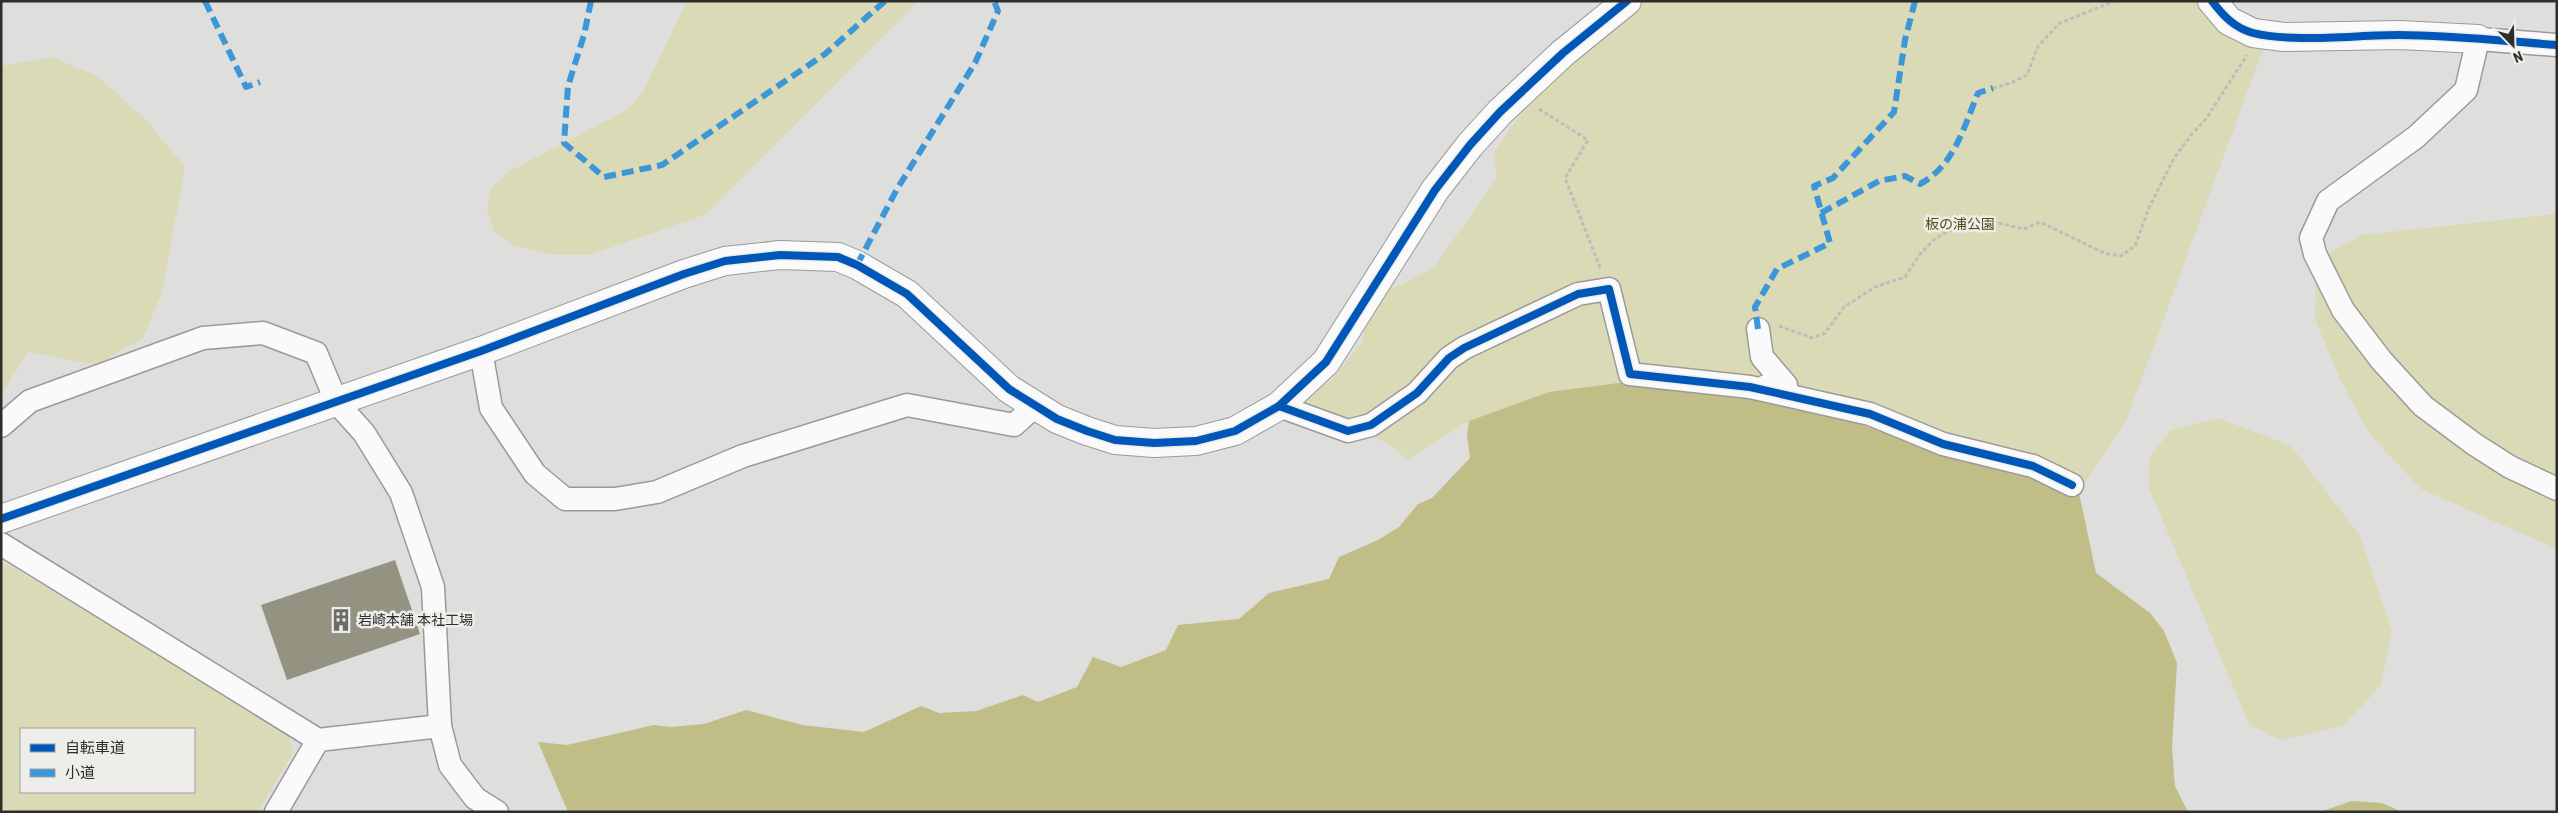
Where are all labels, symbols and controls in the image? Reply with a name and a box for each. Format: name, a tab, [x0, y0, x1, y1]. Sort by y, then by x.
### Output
north arrow	[2488, 20, 2538, 70]
text: N	[2511, 48, 2525, 66]
park label: 板の浦公園	[1925, 216, 1995, 232]
building icon: 岩崎本舗 本社工場	[328, 607, 354, 633]
place label: 岩崎本舗 本社工場	[358, 612, 473, 628]
legend	[20, 728, 195, 793]
text: 自転車道	[65, 739, 125, 757]
text: 小道	[65, 764, 95, 782]

